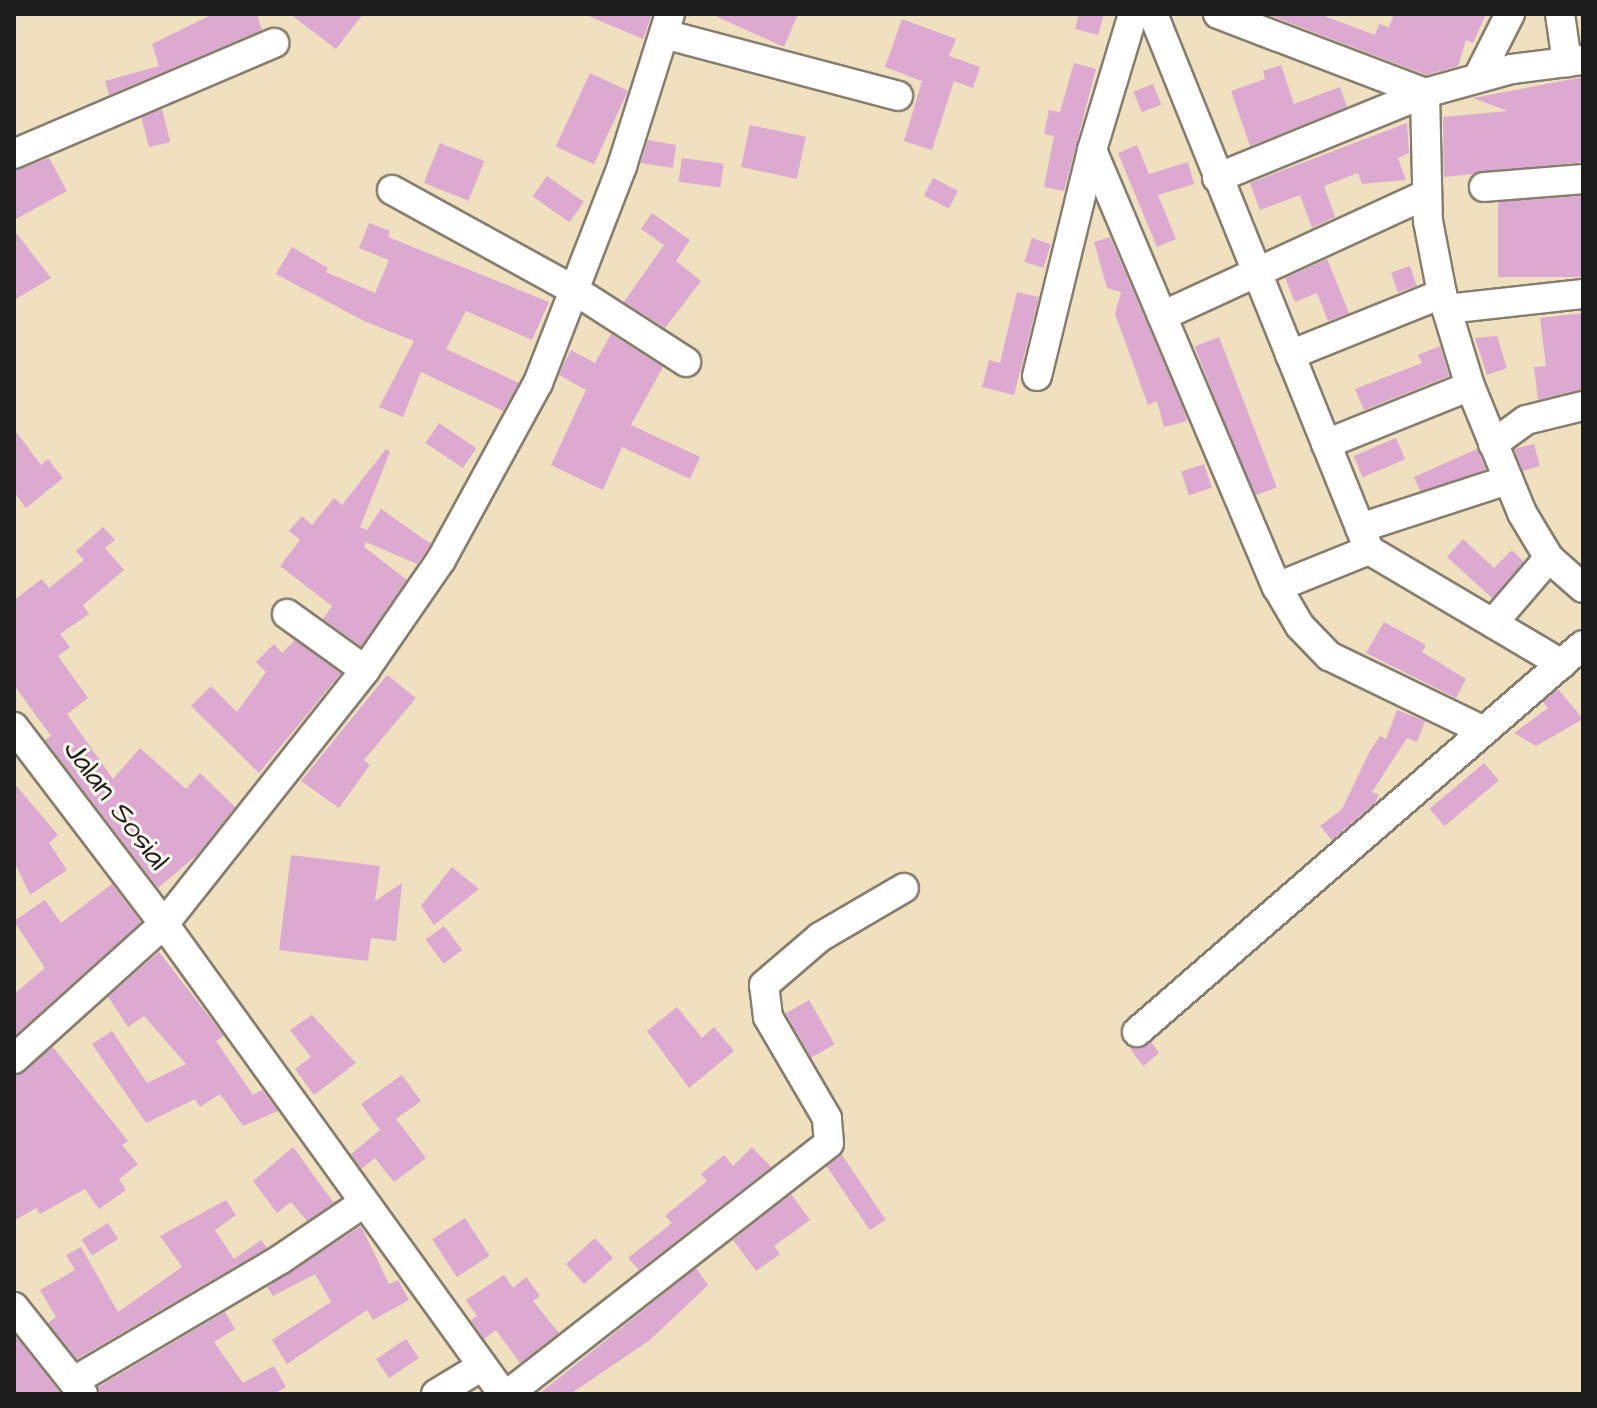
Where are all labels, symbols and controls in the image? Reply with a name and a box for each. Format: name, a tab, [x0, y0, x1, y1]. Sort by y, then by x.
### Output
street label: Jalan Sosial	[55, 733, 177, 877]

